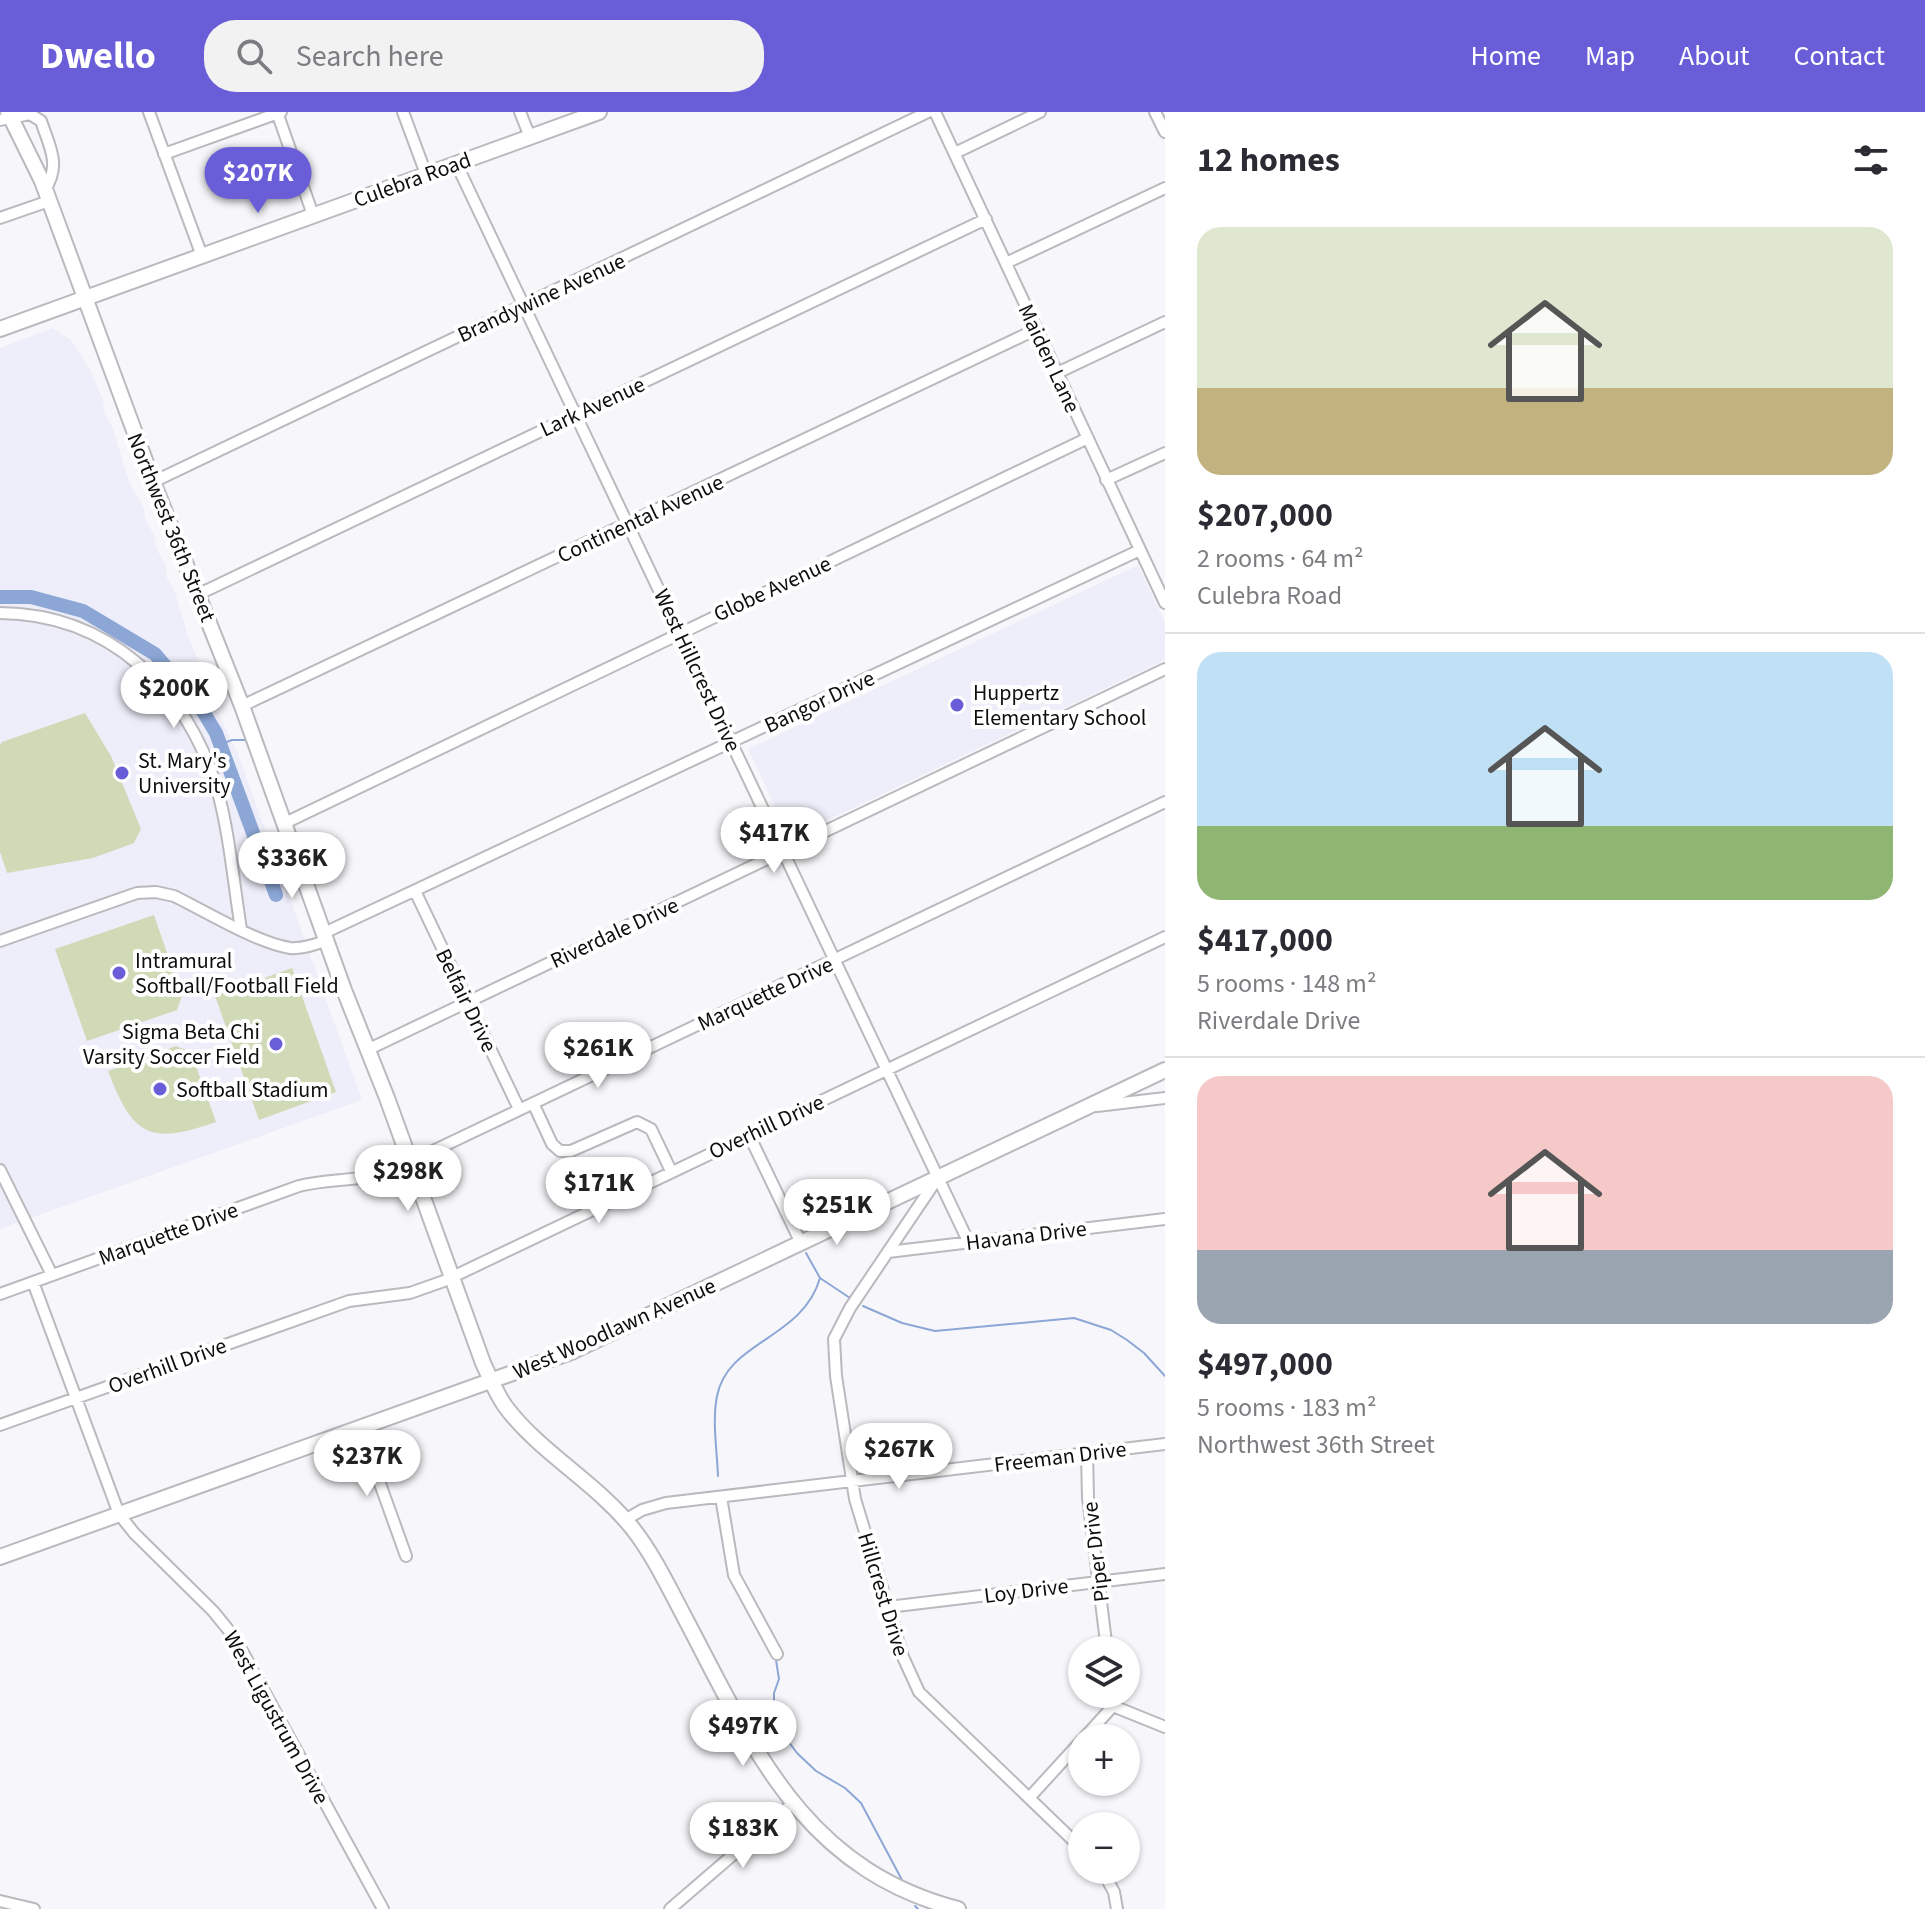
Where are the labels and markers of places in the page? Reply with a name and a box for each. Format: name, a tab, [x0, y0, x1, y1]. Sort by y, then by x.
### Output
pin: $207K	[202, 147, 314, 215]
pin: $200K	[118, 662, 230, 730]
place label: Huppertz Elementary School	[973, 677, 1146, 734]
marker: Huppertz Elementary School	[948, 696, 966, 714]
place label: St. Mary's University	[138, 745, 231, 802]
marker: St. Mary's University	[113, 764, 131, 782]
pin: $417K	[718, 807, 830, 875]
pin: $336K	[236, 832, 348, 900]
place label: Intramural Softball/Football Field	[135, 945, 339, 1002]
marker: Intramural Softball/Football Field	[110, 964, 128, 982]
place label: Sigma Beta Chi Varsity Soccer Field	[83, 1016, 260, 1073]
pin: $261K	[542, 1022, 654, 1090]
marker: Sigma Beta Chi Varsity Soccer Field	[267, 1035, 285, 1053]
place label: Softball Stadium	[176, 1074, 328, 1106]
marker: Softball Stadium	[151, 1080, 169, 1098]
pin: $298K	[352, 1145, 464, 1213]
pin: $171K	[543, 1157, 655, 1225]
pin: $251K	[781, 1179, 893, 1247]
pin: $267K	[843, 1423, 955, 1491]
pin: $237K	[311, 1430, 423, 1498]
pin: $497K	[687, 1700, 799, 1768]
pin: $183K	[687, 1802, 799, 1870]

